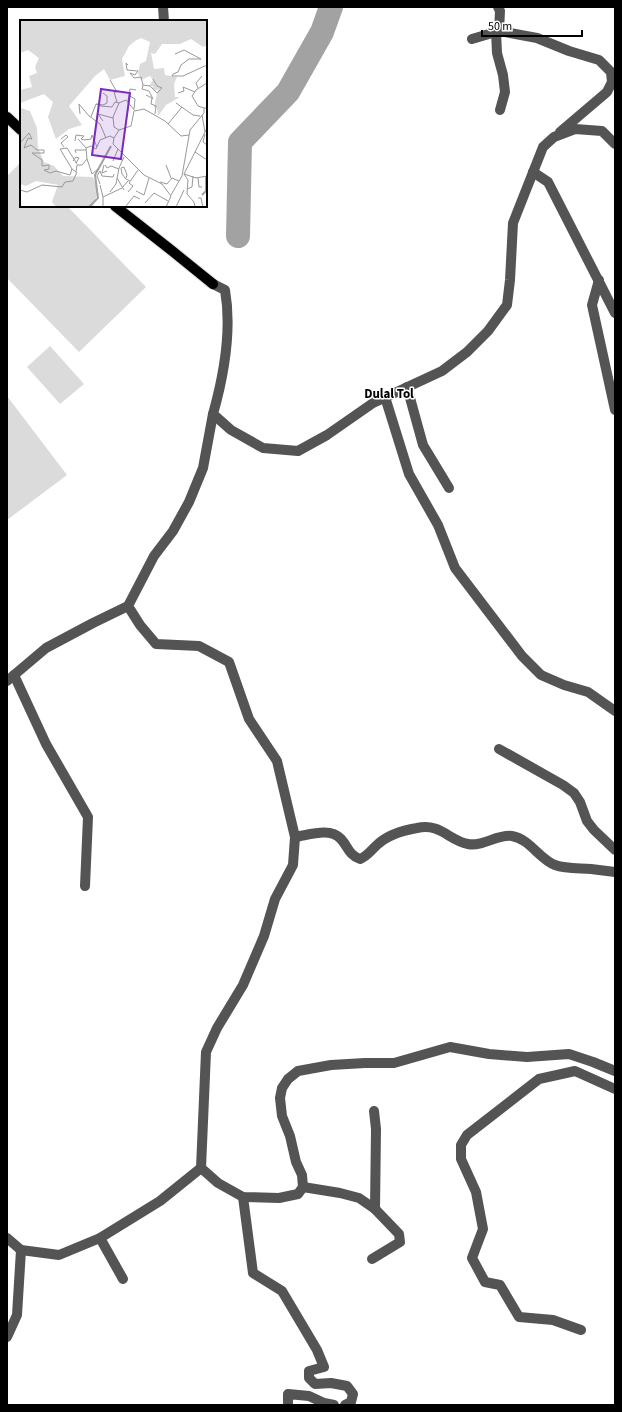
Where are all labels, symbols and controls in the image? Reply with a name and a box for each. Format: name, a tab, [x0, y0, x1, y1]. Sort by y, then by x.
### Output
scale bar	[482, 12, 582, 38]
text: 50 m	[488, 18, 512, 35]
inset map	[20, 20, 207, 207]
district label: Dulal Tol	[364, 385, 414, 403]

